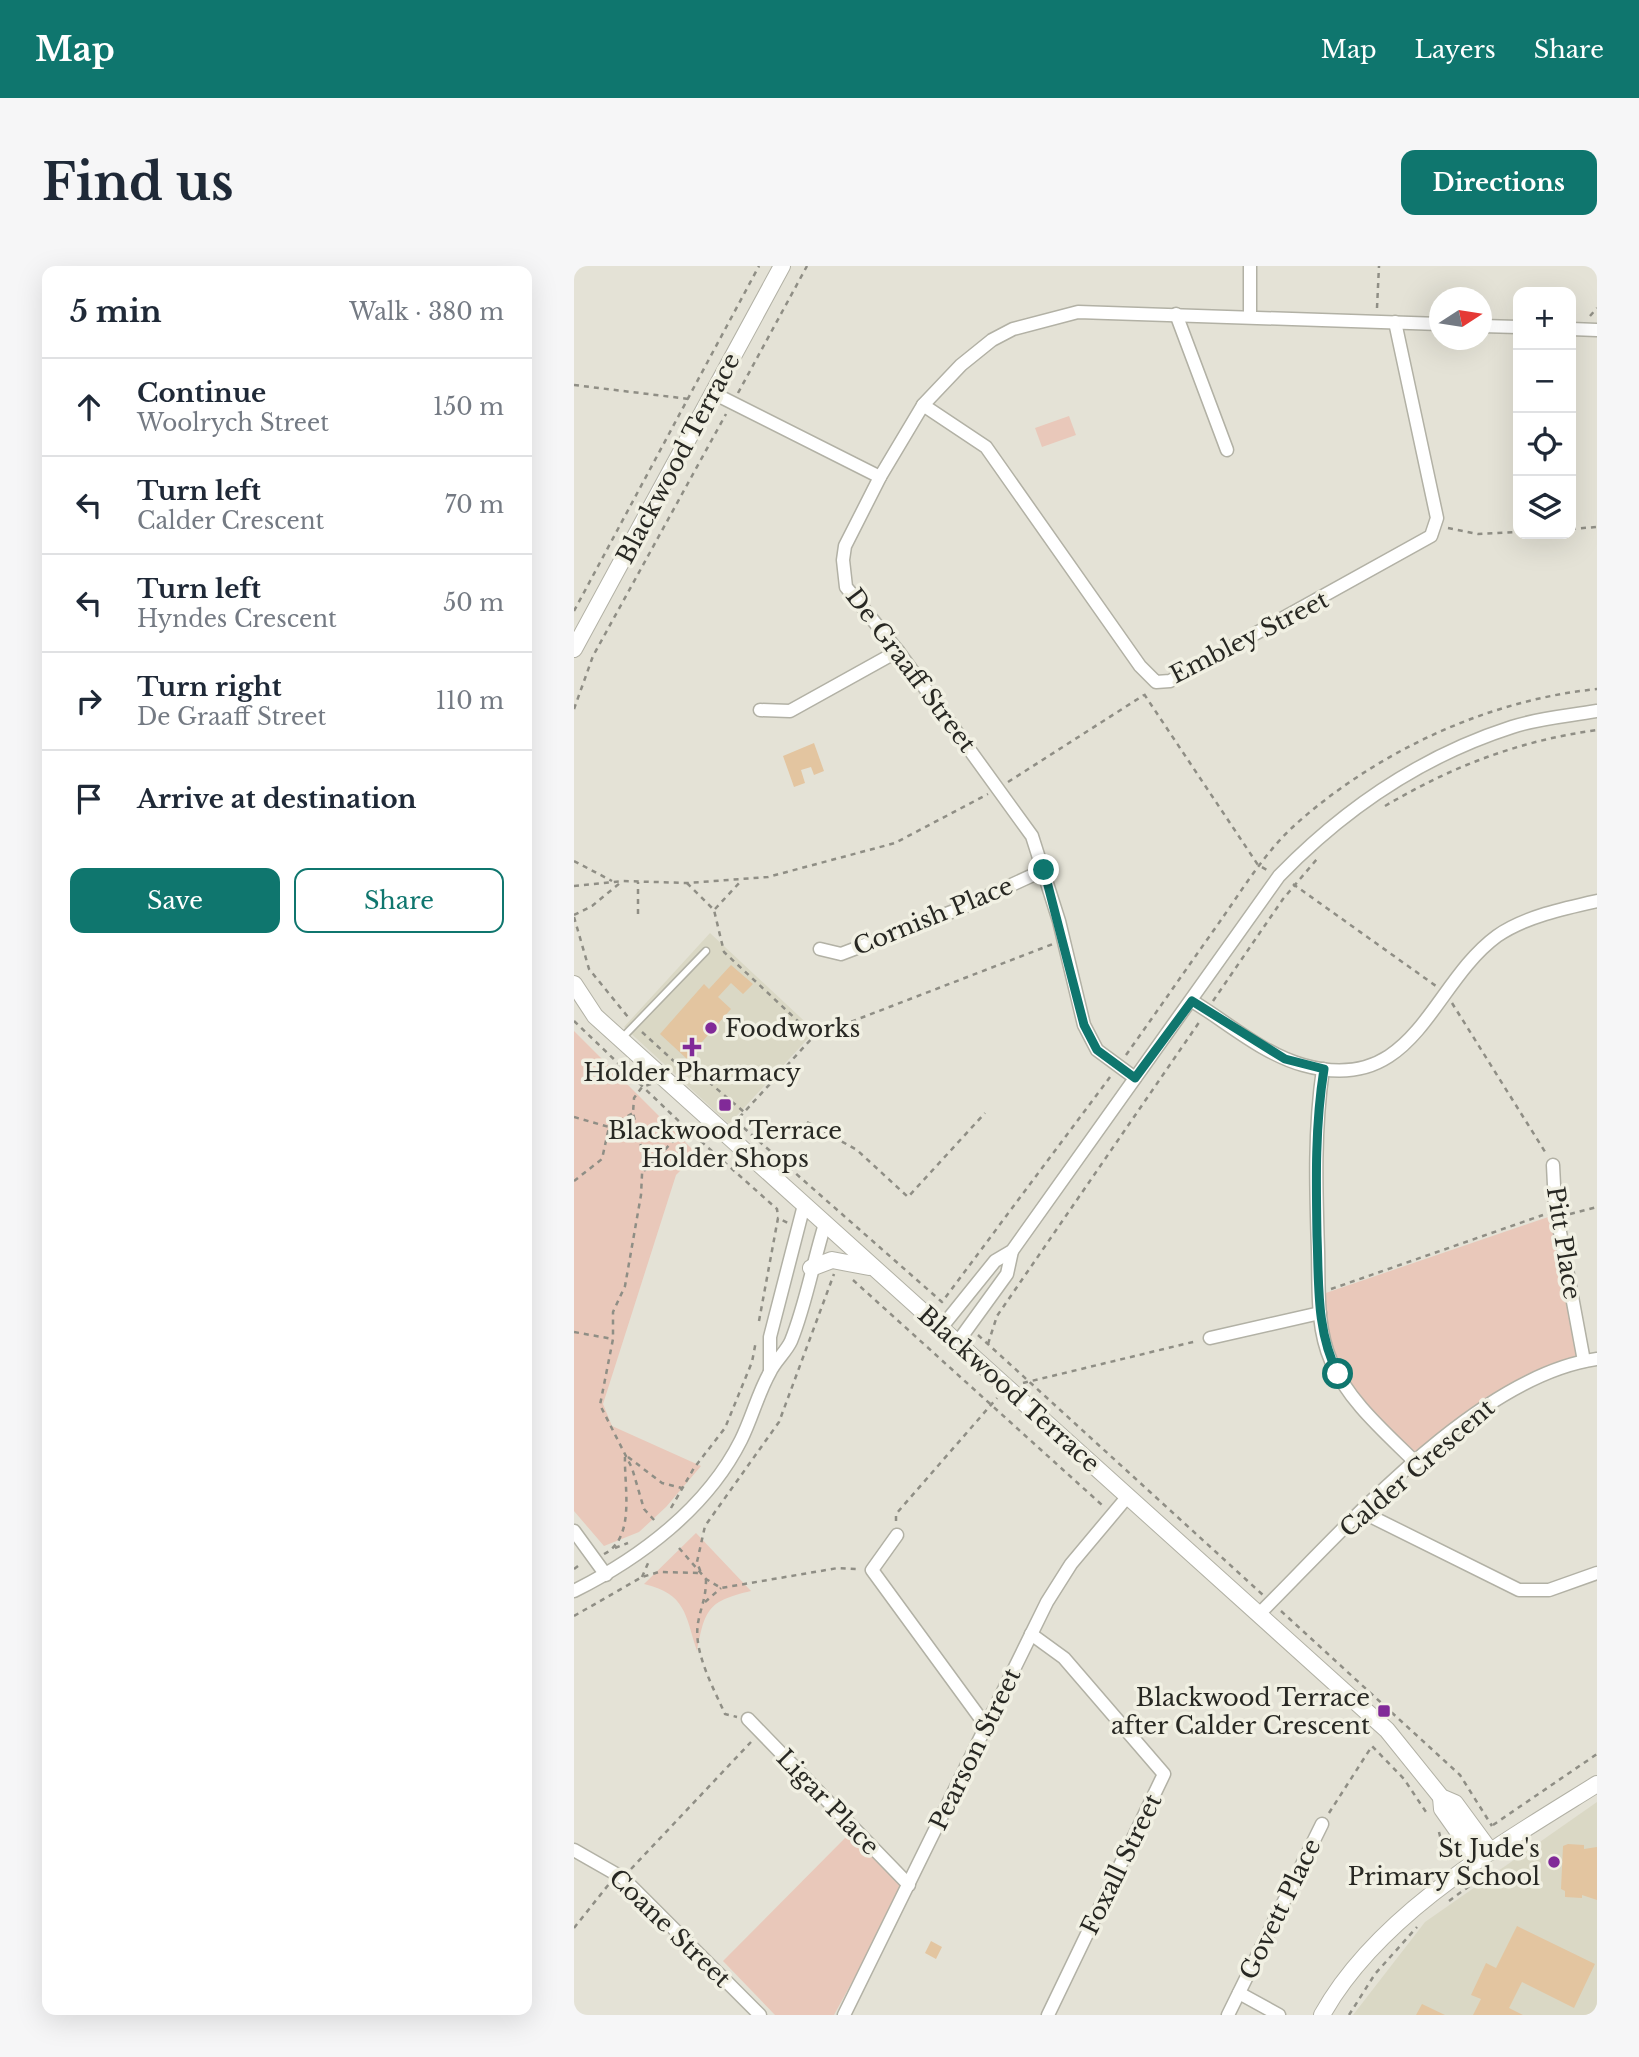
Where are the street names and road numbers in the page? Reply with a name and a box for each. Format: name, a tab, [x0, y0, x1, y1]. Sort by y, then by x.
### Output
street label: Blackwood Terrace	[610, 348, 746, 568]
street label: De Graaff Street	[840, 582, 982, 758]
street label: Embley Street	[1165, 585, 1333, 689]
street label: Cornish Place	[849, 871, 1017, 961]
street label: Pitt Place	[1541, 1184, 1587, 1302]
street label: Blackwood Terrace	[912, 1300, 1106, 1478]
street label: Calder Crescent	[1334, 1393, 1500, 1543]
street label: Pearson Street	[923, 1663, 1027, 1835]
street label: Ligar Place	[771, 1743, 885, 1861]
street label: Foxall Street	[1074, 1789, 1168, 1939]
street label: Govett Place	[1233, 1834, 1327, 1984]
street label: Coane Street	[603, 1863, 737, 1993]

